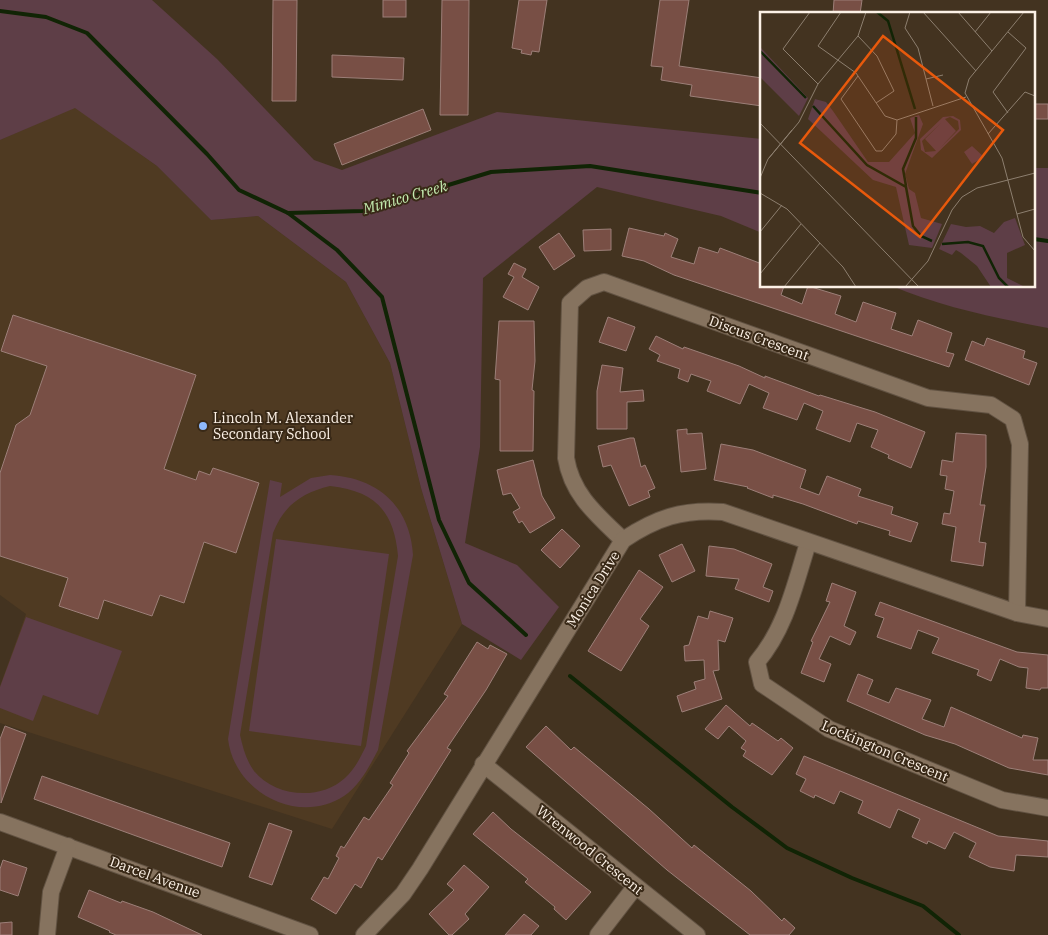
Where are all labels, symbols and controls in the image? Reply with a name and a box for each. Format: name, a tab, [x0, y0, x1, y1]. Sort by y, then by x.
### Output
inset map	[760, 12, 1036, 288]
water label: Mimico Creek	[360, 176, 449, 218]
street label: Discus Crescent	[707, 312, 811, 364]
place label: Lincoln M. Alexander Secondary School	[213, 409, 354, 443]
marker: Lincoln M. Alexander Secondary School	[197, 420, 209, 432]
street label: Monica Drive	[562, 547, 624, 631]
street label: Lockington Crescent	[819, 716, 951, 786]
street label: Wrenwood Crescent	[533, 801, 647, 899]
street label: Darcel Avenue	[107, 852, 203, 902]

